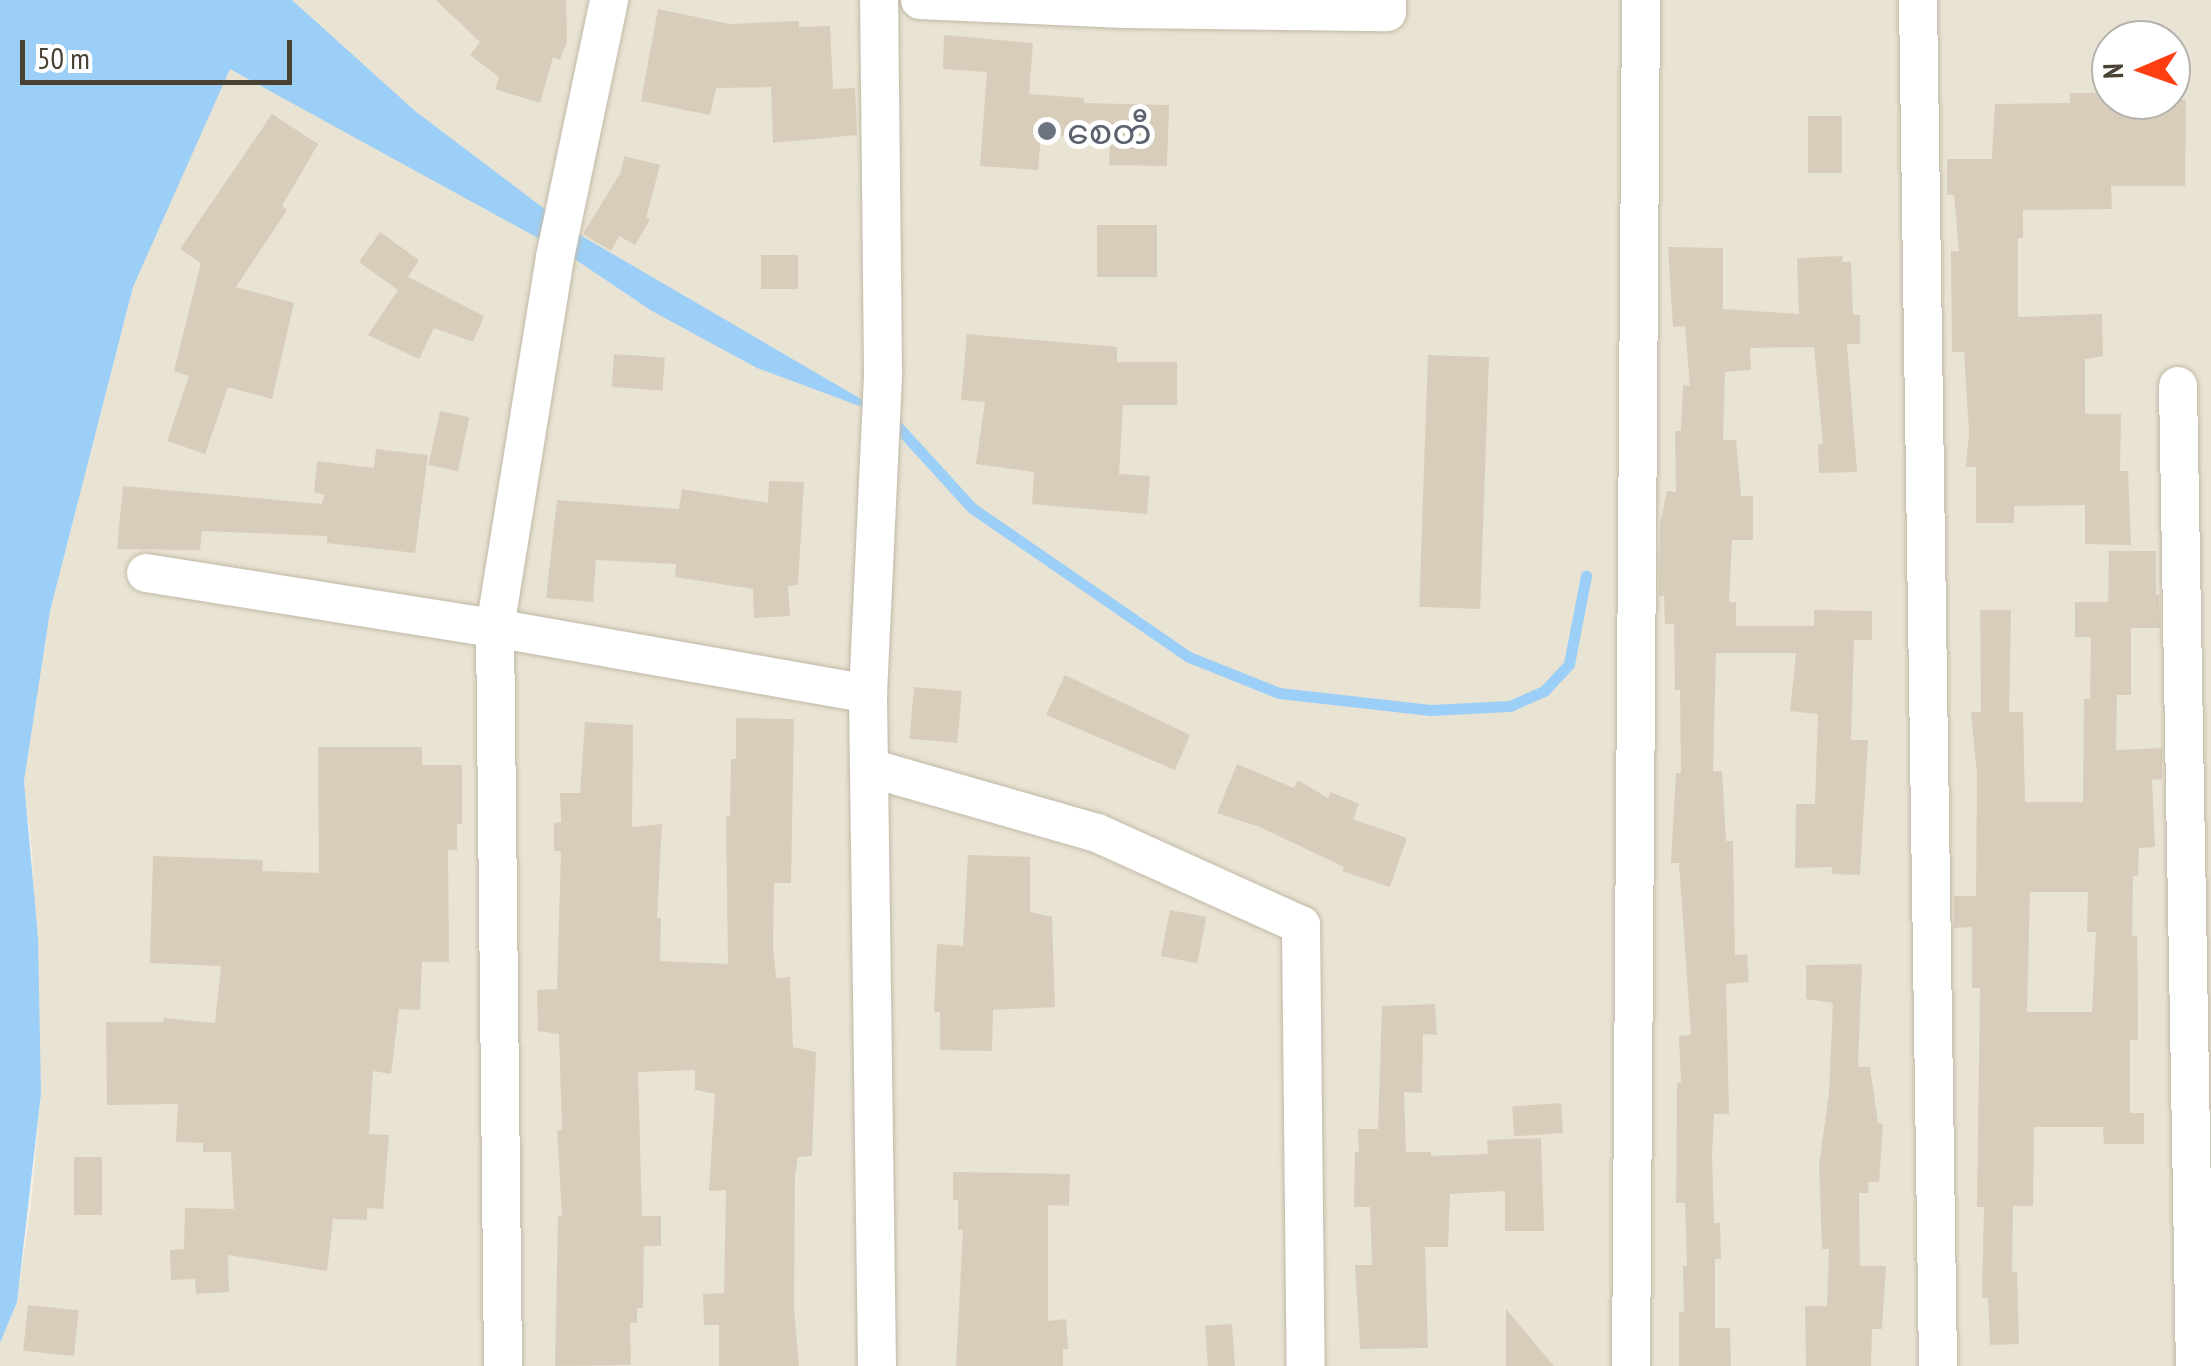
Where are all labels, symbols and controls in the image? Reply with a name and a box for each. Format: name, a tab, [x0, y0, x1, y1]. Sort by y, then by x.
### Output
scale bar	[25, 20, 298, 82]
north arrow	[2091, 20, 2191, 120]
text: 50 m	[37, 38, 90, 77]
text: N	[2094, 63, 2131, 79]
place label: စေတီ	[1067, 110, 1152, 152]
marker: စေတီ	[1036, 120, 1058, 142]

